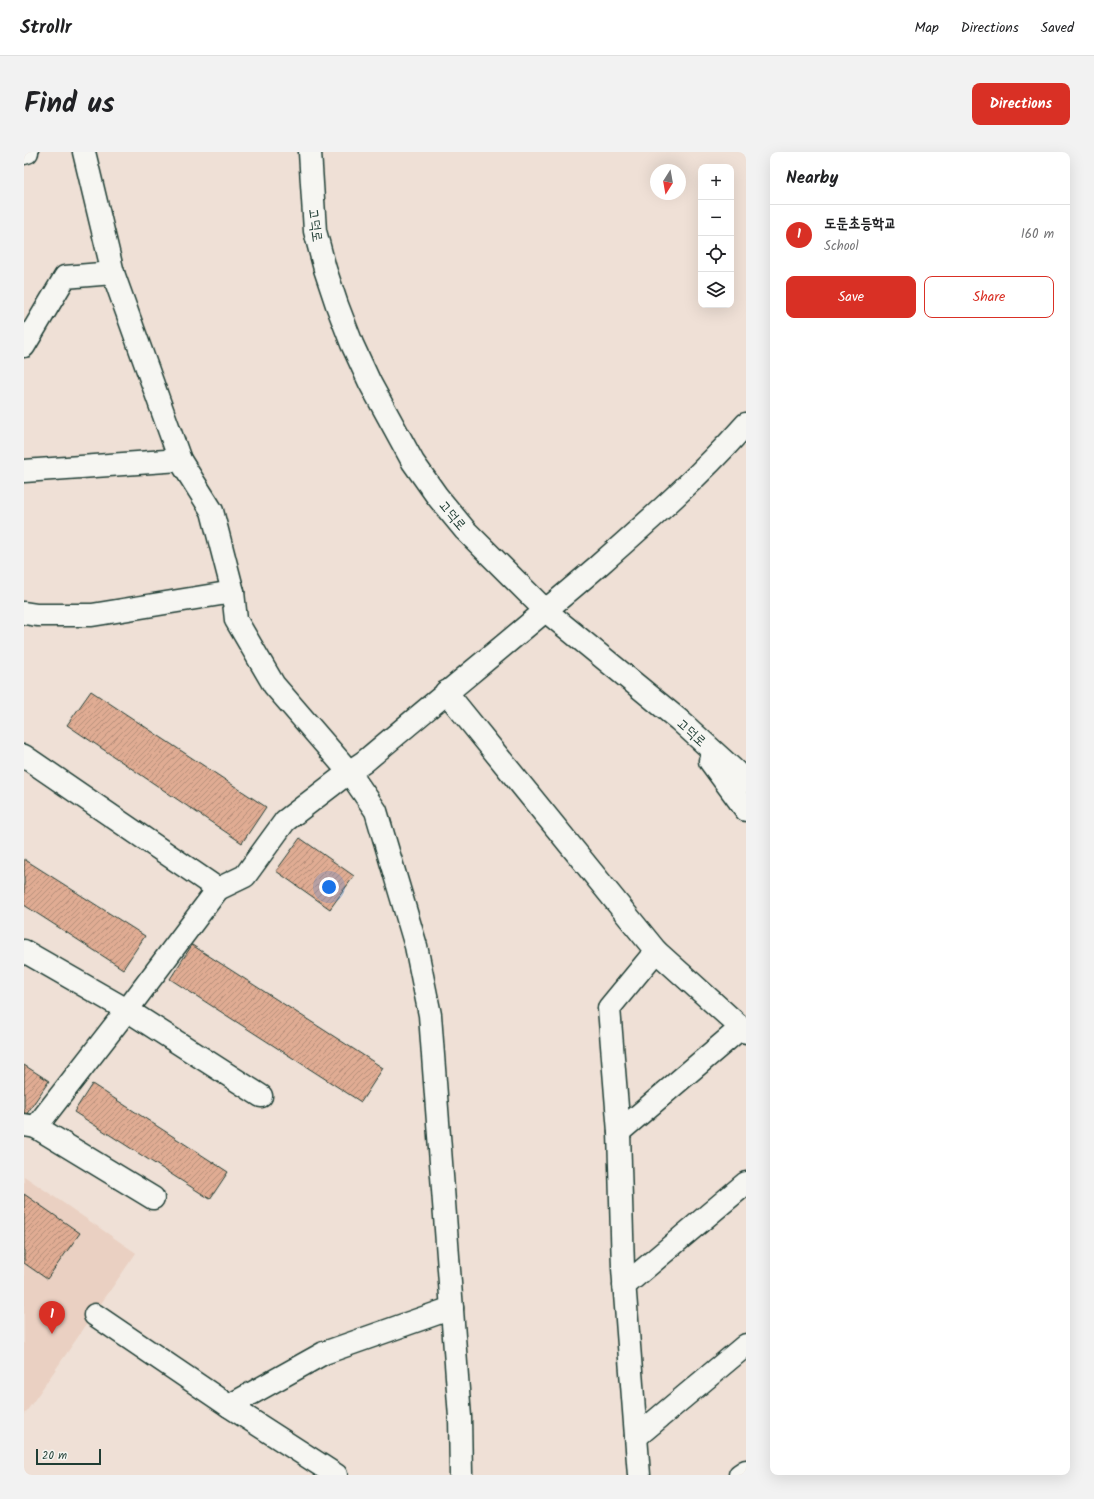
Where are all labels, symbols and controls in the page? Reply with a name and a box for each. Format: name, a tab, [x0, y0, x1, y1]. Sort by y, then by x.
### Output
text: Strollr	[20, 13, 72, 43]
text: Map	[914, 17, 939, 39]
text: Directions	[961, 17, 1019, 39]
text: Saved	[1041, 17, 1074, 39]
text: Find us	[24, 82, 115, 127]
button: Directions	[972, 83, 1070, 125]
north arrow	[650, 164, 686, 200]
map controls	[698, 164, 734, 308]
button: +	[698, 164, 734, 200]
text: Nearby	[786, 165, 838, 192]
button: −	[698, 200, 734, 236]
street label: 고덕로	[302, 207, 328, 243]
text: 도둔초등학교	[824, 212, 896, 236]
text: 1	[797, 224, 801, 245]
text: 160 m	[1021, 224, 1054, 245]
button: locate	[698, 236, 734, 272]
text: School	[824, 236, 859, 257]
button: layers	[698, 272, 734, 308]
button: Save	[786, 276, 916, 318]
button: Share	[924, 276, 1054, 318]
street label: 고덕로	[433, 496, 472, 536]
street label: 고덕로	[671, 713, 711, 752]
your location	[319, 877, 339, 897]
pin: 1	[39, 1301, 65, 1334]
scale bar	[36, 1447, 101, 1466]
text: 20 m	[42, 1447, 67, 1465]

